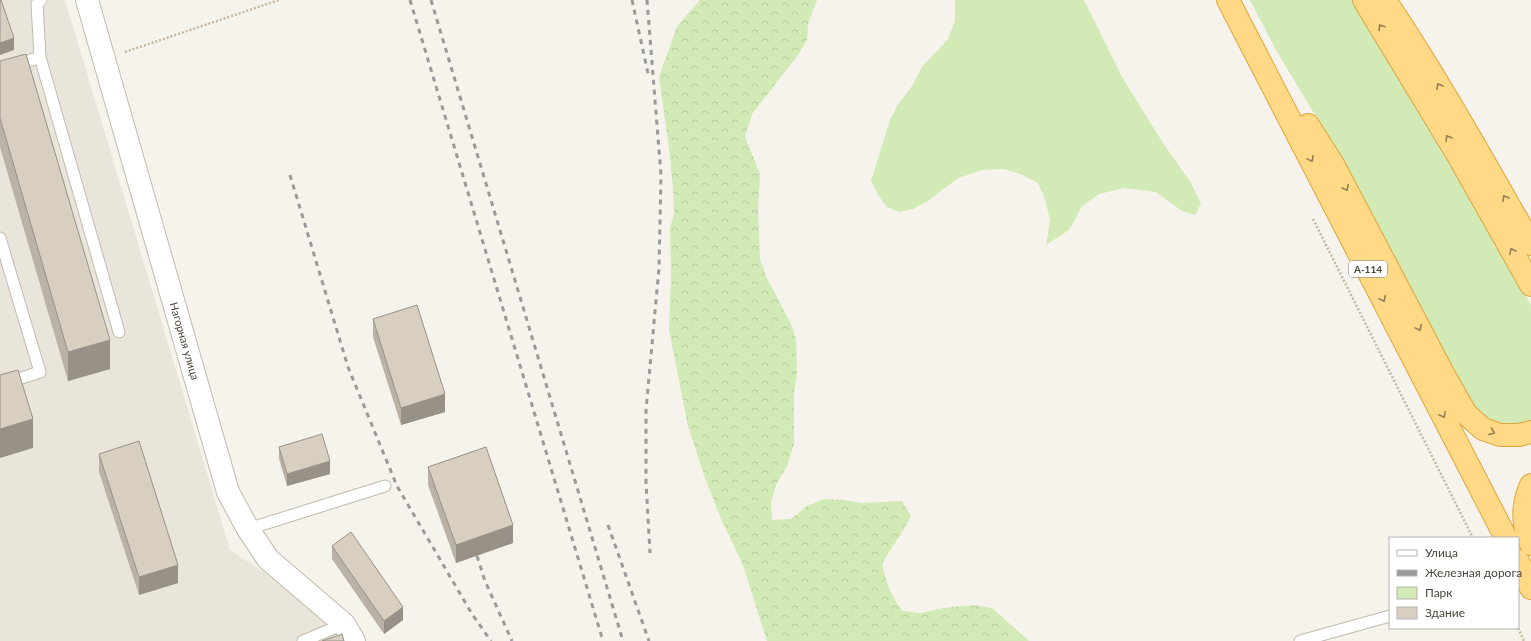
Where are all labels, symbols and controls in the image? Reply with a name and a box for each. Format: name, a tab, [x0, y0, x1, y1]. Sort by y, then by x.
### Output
one-way arrow	[1378, 24, 1386, 31]
one-way arrow	[1436, 83, 1444, 90]
one-way arrow	[1445, 135, 1452, 142]
one-way arrow	[1306, 154, 1314, 162]
one-way arrow	[1341, 184, 1348, 192]
one-way arrow	[1502, 195, 1509, 202]
one-way arrow	[1509, 248, 1517, 255]
road number: А-114	[1349, 261, 1387, 277]
one-way arrow	[1379, 295, 1386, 302]
street label: Нагорная улица	[168, 301, 202, 381]
one-way arrow	[1415, 324, 1422, 331]
one-way arrow	[1438, 410, 1446, 418]
one-way arrow	[1489, 428, 1496, 436]
legend	[1389, 537, 1519, 629]
text: Улица	[1425, 545, 1458, 560]
text: Железная дорога	[1425, 565, 1522, 580]
text: Парк	[1425, 585, 1453, 600]
text: Здание	[1425, 605, 1465, 620]

